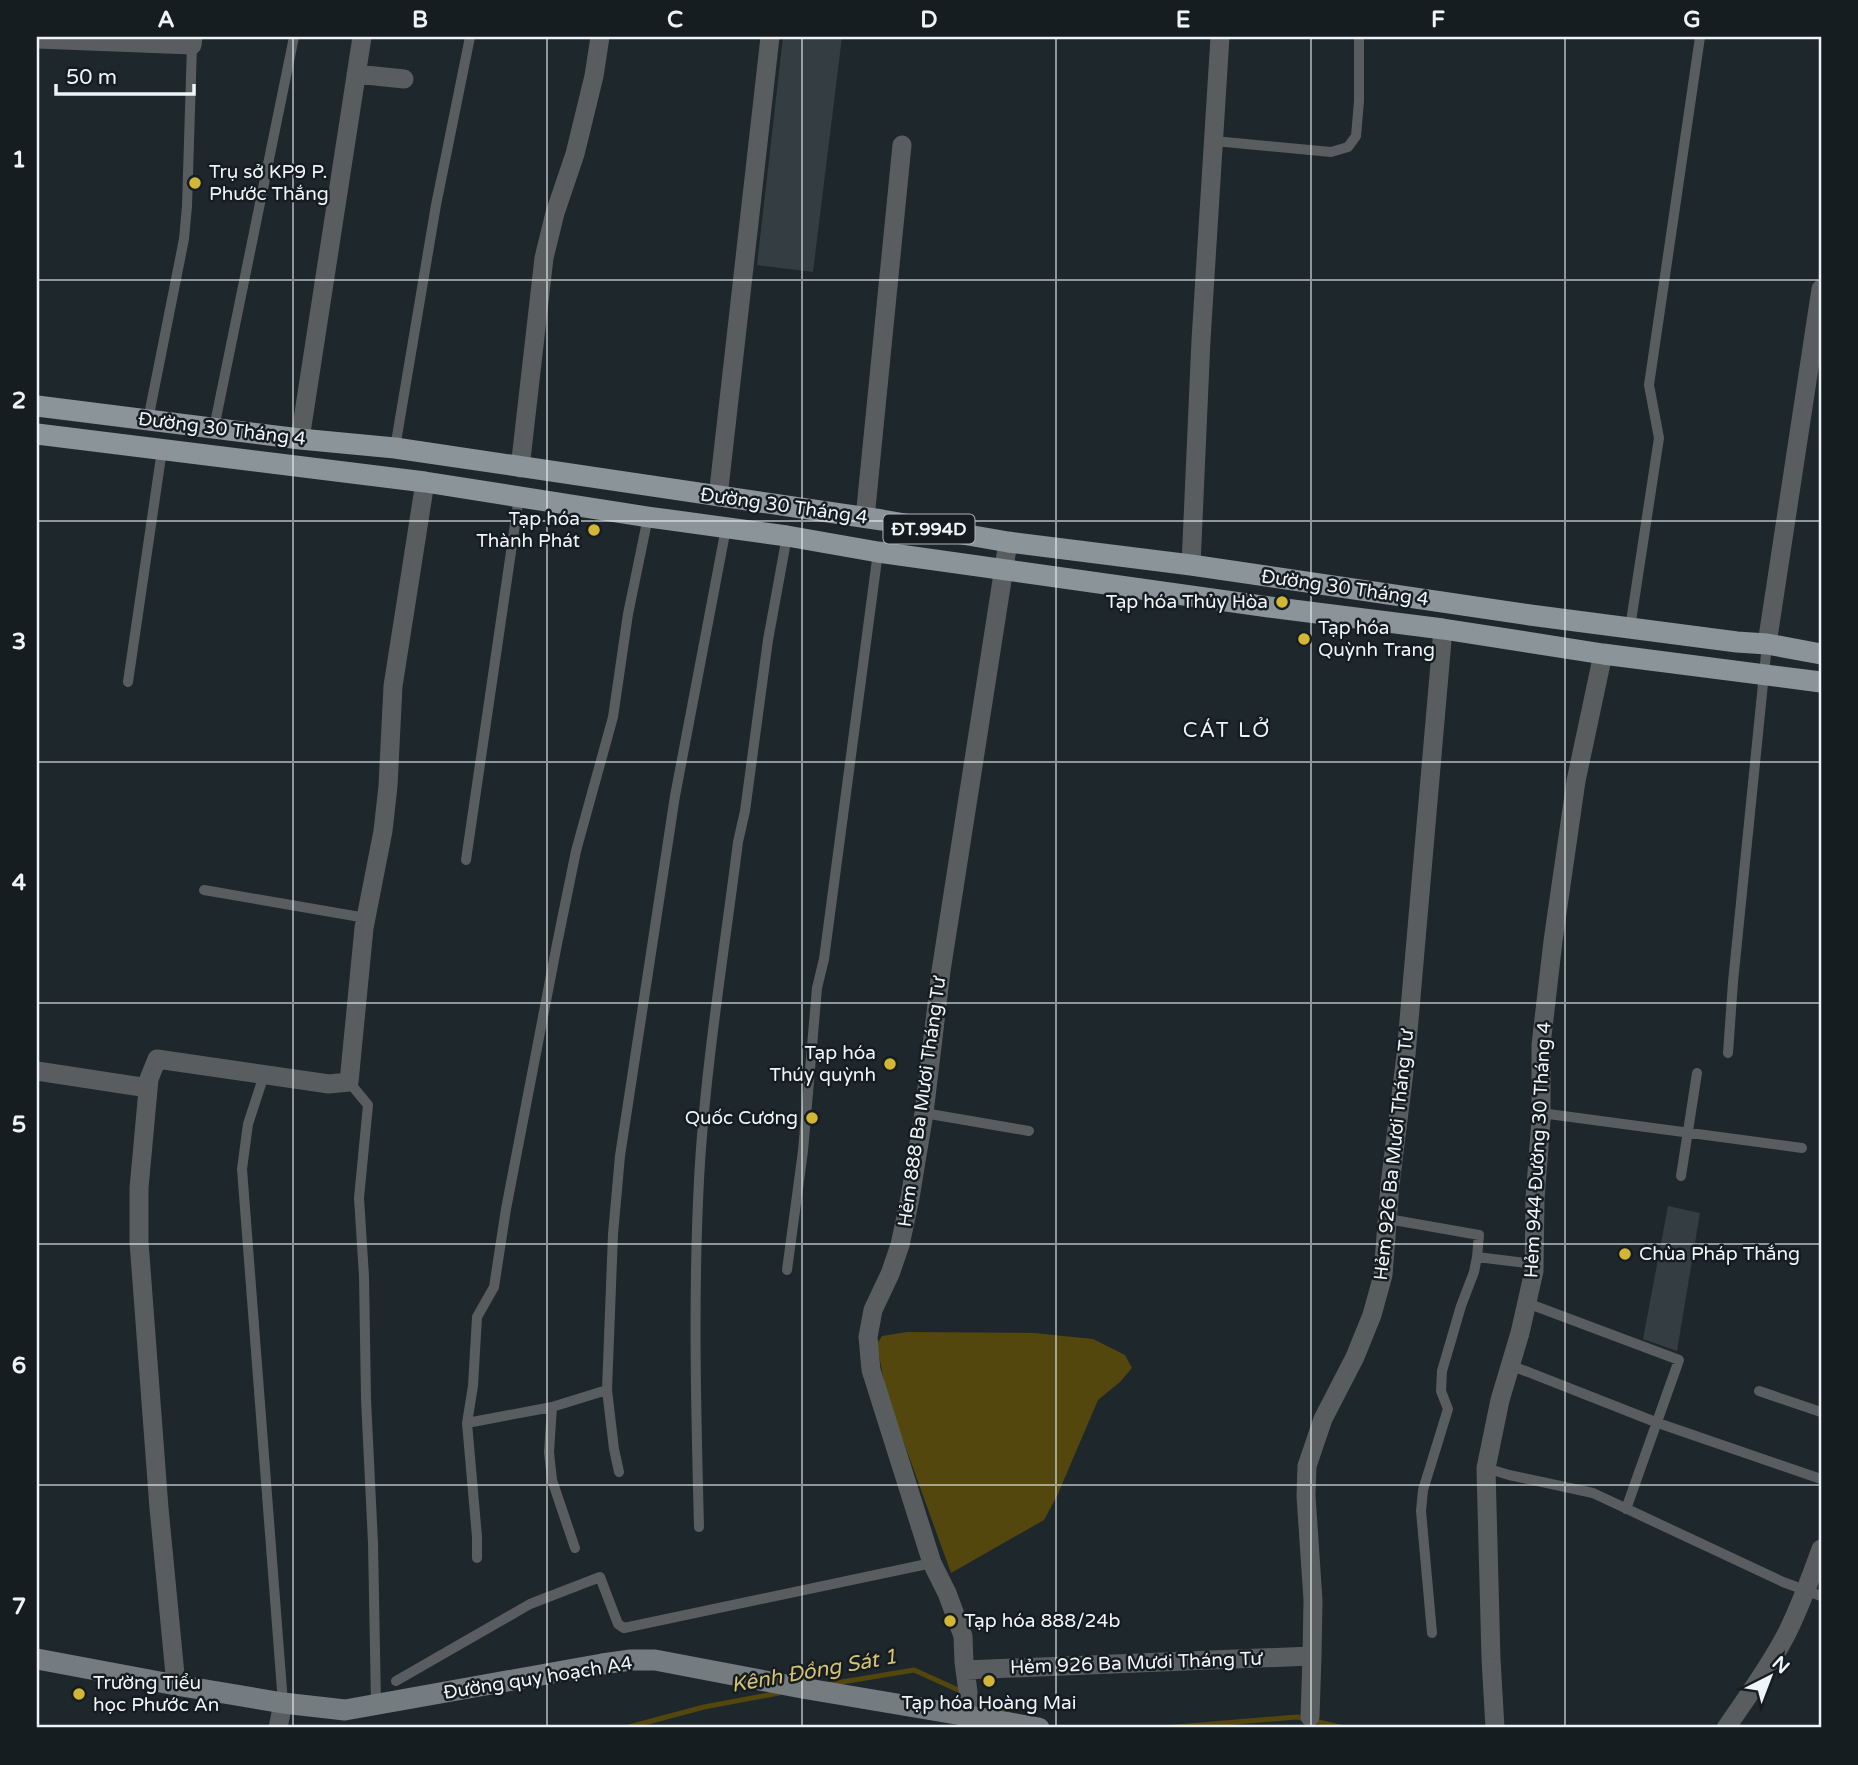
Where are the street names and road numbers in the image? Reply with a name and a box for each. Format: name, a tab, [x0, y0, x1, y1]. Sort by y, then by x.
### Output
street label: Đường 30 Tháng 4	[137, 408, 307, 450]
street label: Đường 30 Tháng 4	[699, 483, 869, 529]
road number: ĐT.994D	[884, 514, 974, 544]
street label: Đường 30 Tháng 4	[1260, 565, 1430, 611]
street label: Hẻm 888 Ba Mươi Tháng Tư	[894, 974, 951, 1228]
street label: Hẻm 944 Đường 30 Tháng 4	[1520, 1021, 1556, 1279]
street label: Hẻm 926 Ba Mươi Tháng Tư	[1370, 1027, 1418, 1282]
street label: Hẻm 926 Ba Mươi Tháng Tư	[1010, 1648, 1264, 1678]
street label: Đường quy hoạch A4	[442, 1652, 634, 1704]

